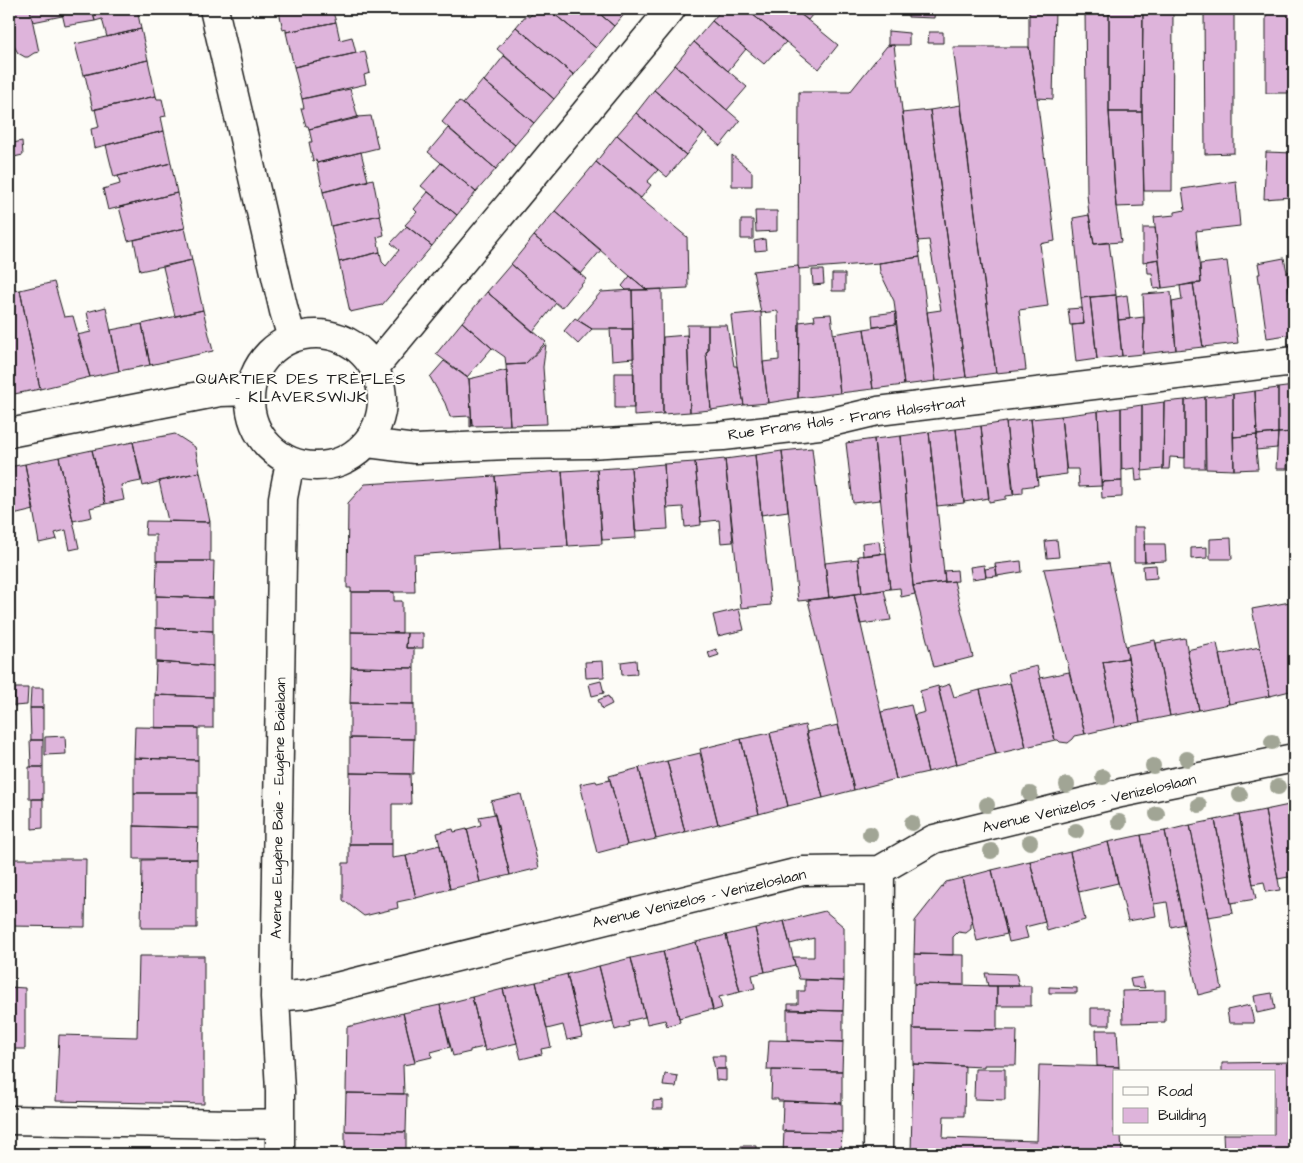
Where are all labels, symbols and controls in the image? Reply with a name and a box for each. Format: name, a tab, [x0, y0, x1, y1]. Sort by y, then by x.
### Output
district label: QUARTIER DES TRÈFLES - KLAVERSWIJK	[196, 368, 407, 408]
street label: Rue Frans Hals - Frans Halsstraat	[727, 391, 967, 446]
street label: Avenue Eugène Baie - Eugène Baielaan	[266, 676, 292, 939]
street label: Avenue Venizelos - Venizeloslaan	[980, 769, 1199, 838]
street label: Avenue Venizelos - Venizeloslaan	[590, 864, 809, 933]
legend	[1113, 1070, 1276, 1136]
text: Road	[1158, 1081, 1193, 1102]
text: Building	[1158, 1105, 1206, 1127]

